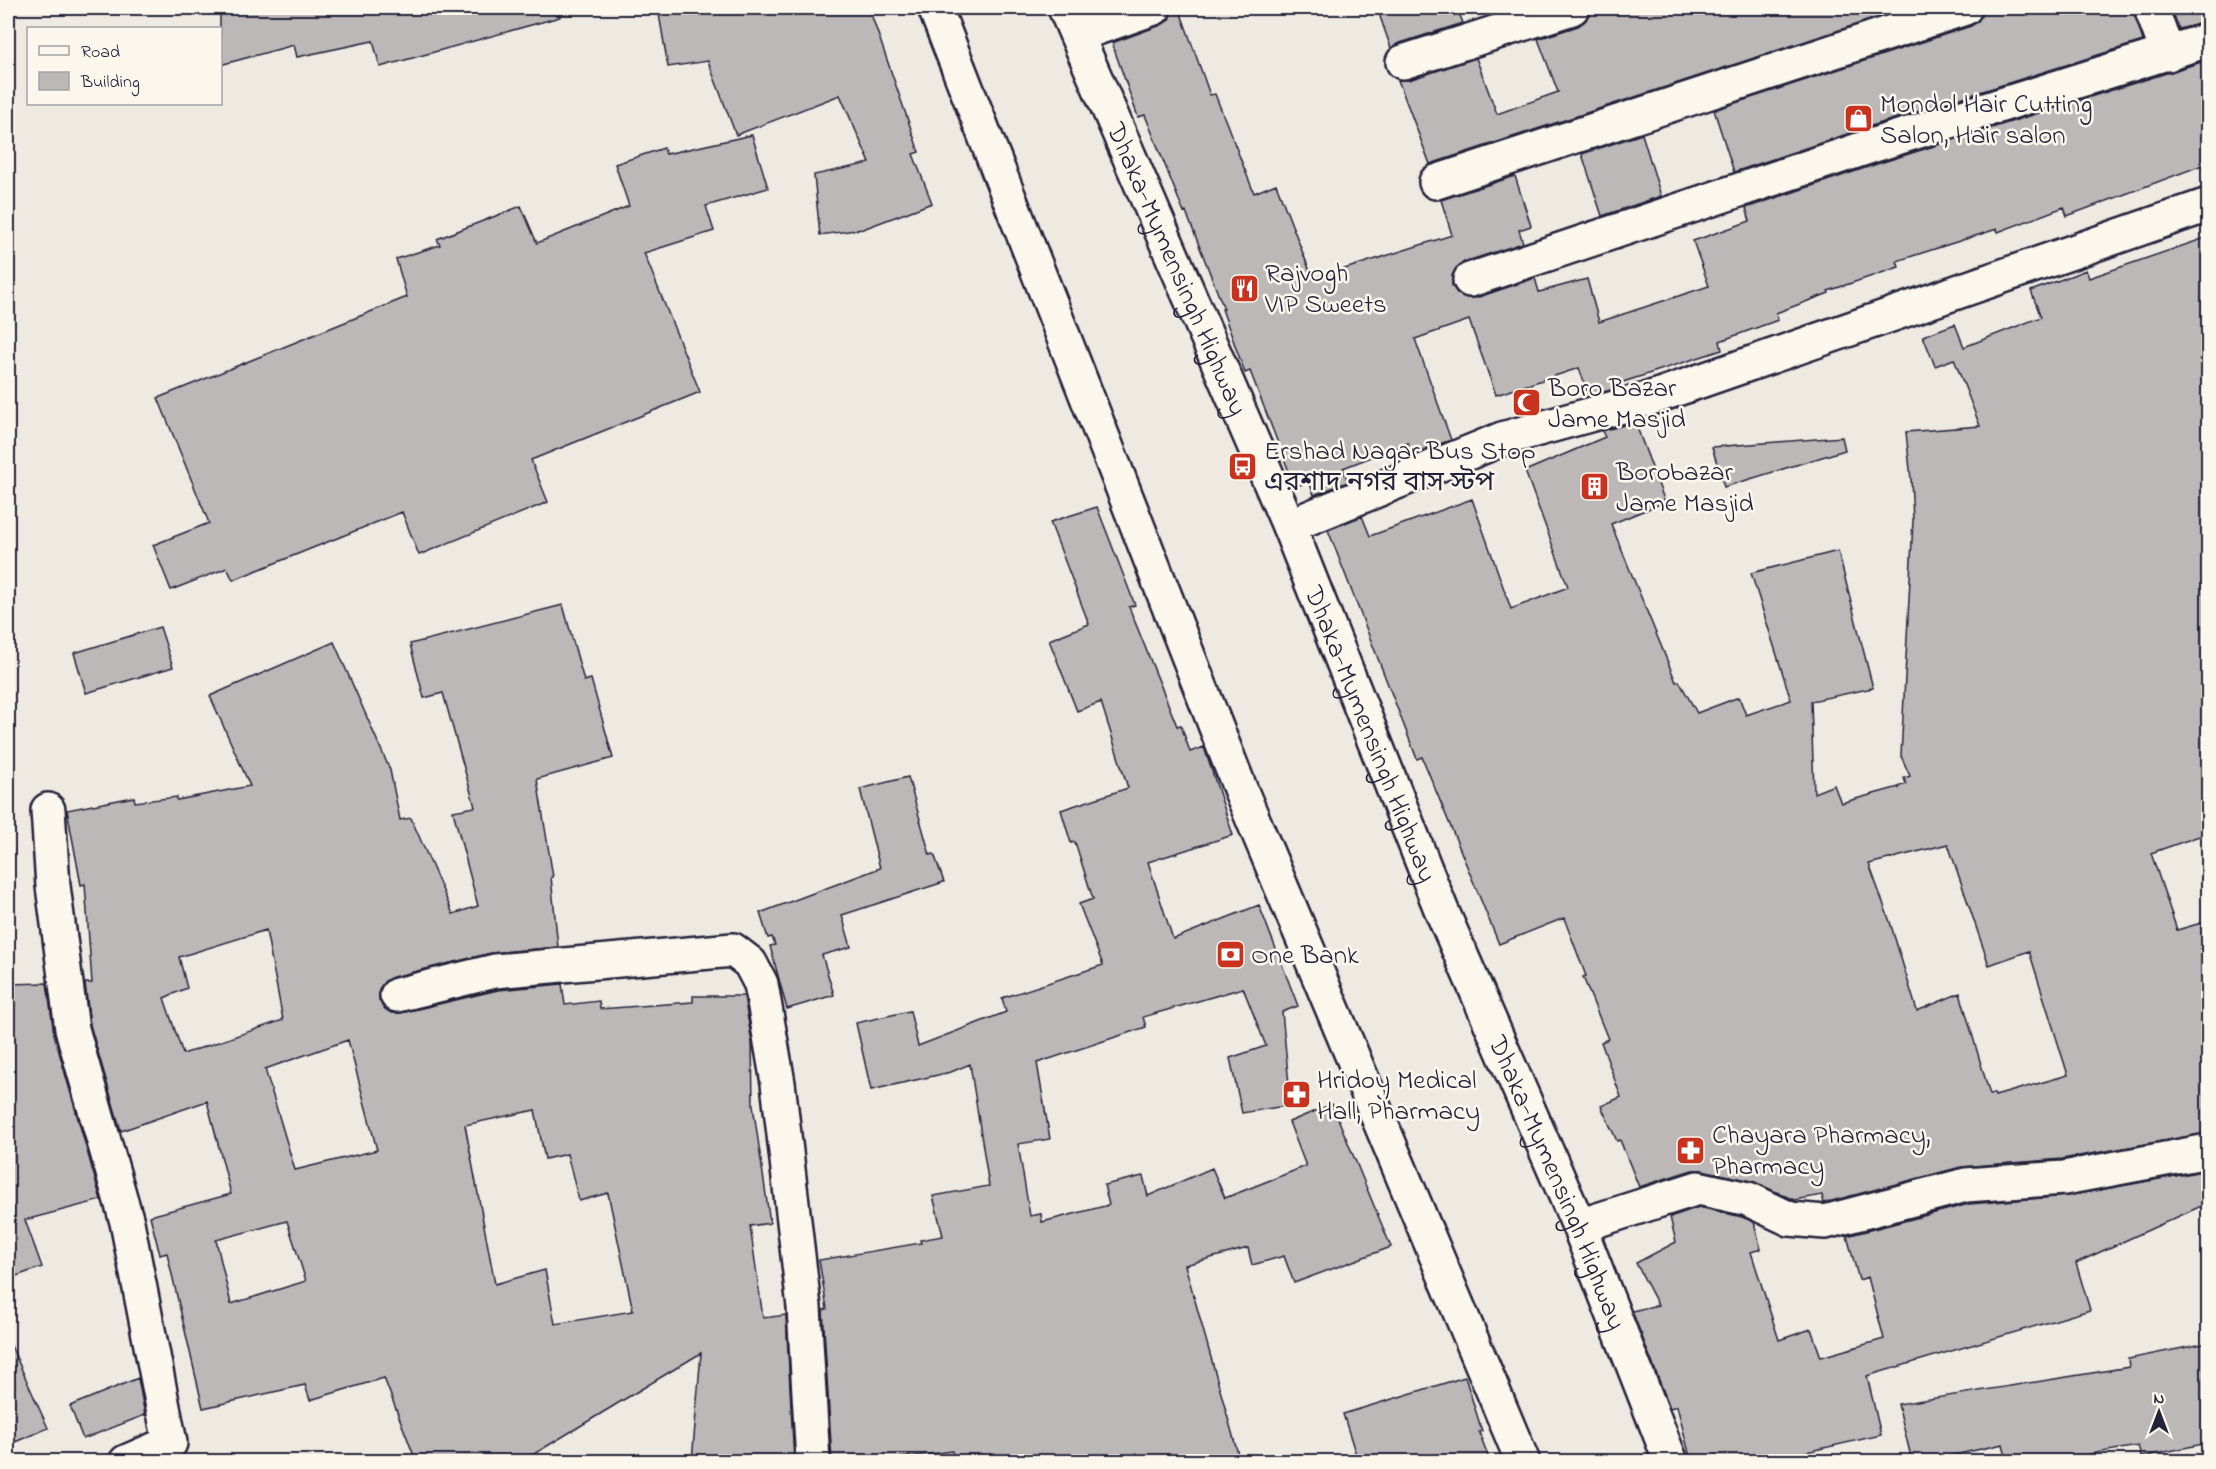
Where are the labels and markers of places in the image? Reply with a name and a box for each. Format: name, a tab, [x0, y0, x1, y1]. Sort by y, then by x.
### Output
place label: Mondol Hair Cutting Salon, Hair salon	[1880, 86, 2092, 156]
shop icon: Mondol Hair Cutting Salon, Hair salon	[1843, 103, 1875, 135]
place label: Rajvogh VIP Sweets	[1264, 255, 1387, 325]
restaurant icon: Rajvogh VIP Sweets	[1228, 272, 1260, 304]
place label: Boro Bazar Jame Masjid	[1547, 370, 1686, 440]
mosque icon: Boro Bazar Jame Masjid	[1511, 387, 1543, 419]
place label: Ershad Nagar Bus Stop এরশাদ নগর বাস স্টপ	[1264, 433, 1536, 503]
bus stop icon: Ershad Nagar Bus Stop এরশাদ নগর বাস স্টপ	[1227, 450, 1259, 482]
place label: Borobazar Jame Masjid	[1615, 454, 1754, 524]
building icon: Borobazar Jame Masjid	[1579, 471, 1611, 503]
place label: One Bank	[1251, 937, 1359, 976]
bank icon: One Bank	[1214, 938, 1246, 970]
place label: Hridoy Medical Hall, Pharmacy	[1317, 1062, 1480, 1132]
pharmacy icon: Hridoy Medical Hall, Pharmacy	[1280, 1079, 1312, 1111]
place label: Chayara Pharmacy, Pharmacy	[1712, 1117, 1930, 1187]
pharmacy icon: Chayara Pharmacy, Pharmacy	[1675, 1134, 1707, 1166]

